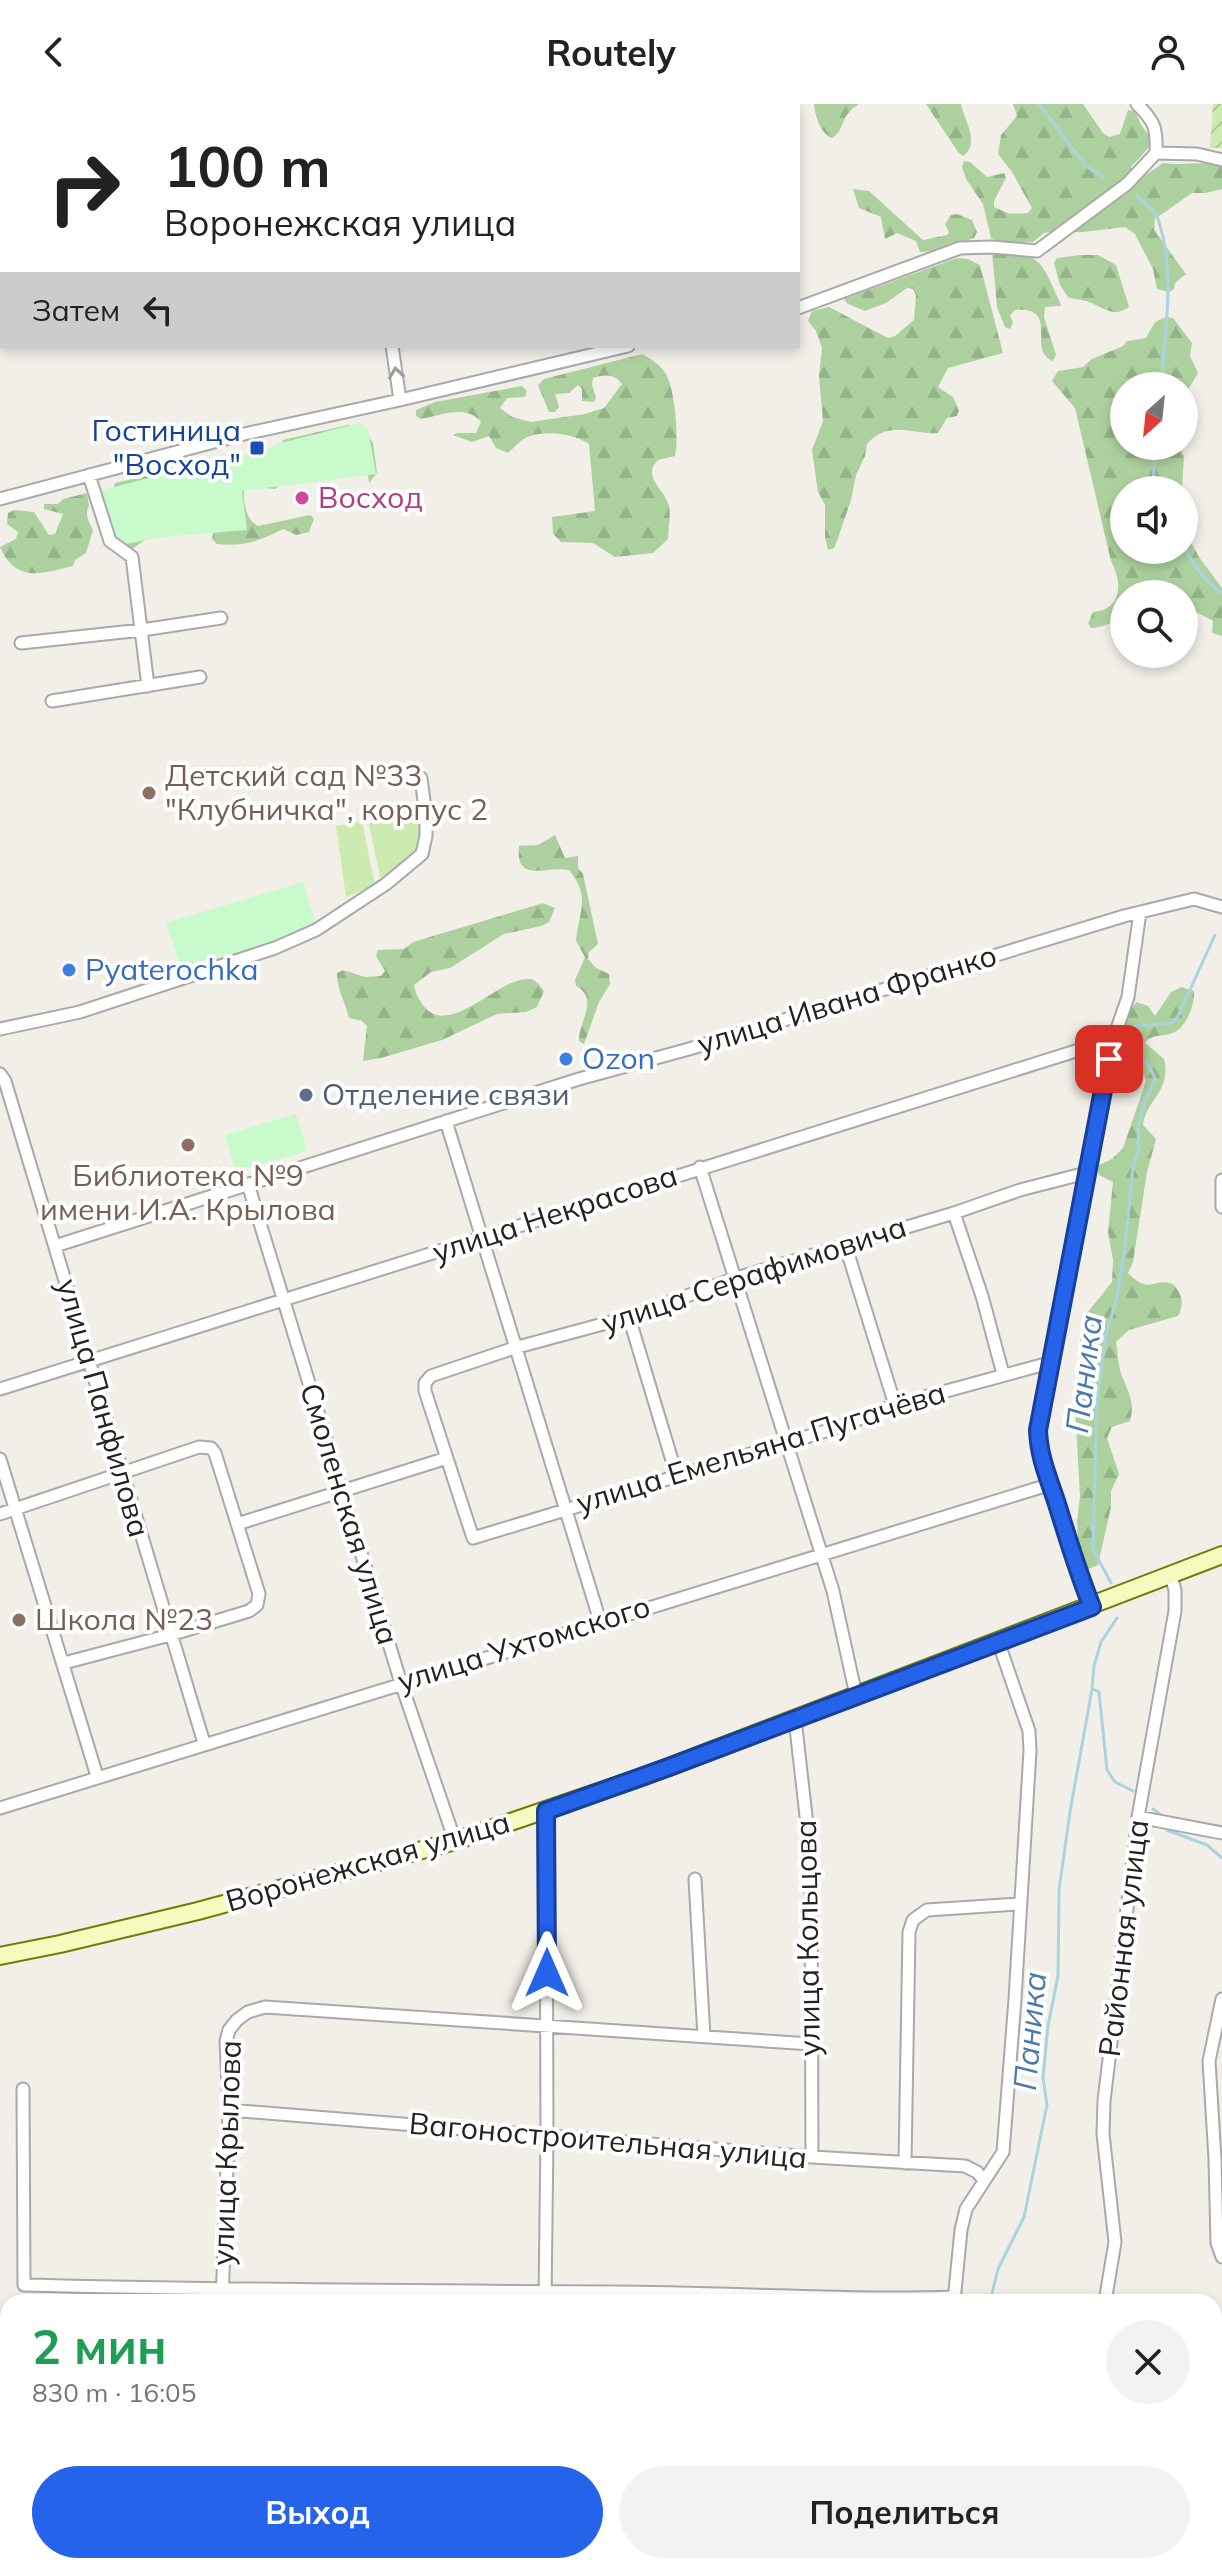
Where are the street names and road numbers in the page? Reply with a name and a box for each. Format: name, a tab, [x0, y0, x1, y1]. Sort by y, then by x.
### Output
street label: улица Ивана Франко	[692, 935, 1001, 1063]
street label: улица Некрасова	[427, 1156, 682, 1271]
street label: улица Серафимовича	[596, 1207, 911, 1341]
street label: улица Панфилова	[49, 1274, 159, 1541]
street label: улица Емельяна Пугачёва	[572, 1373, 950, 1521]
street label: Смоленская улица	[292, 1378, 408, 1649]
street label: улица Ухтомского	[393, 1587, 655, 1700]
street label: Воронежская улица	[221, 1802, 514, 1920]
street label: Районная улица	[1090, 1817, 1156, 2059]
street label: улица Кольцова	[786, 1819, 828, 2057]
street label: улица Крылова	[203, 2040, 249, 2266]
street label: Вагоностроительная улица	[407, 2104, 809, 2176]

